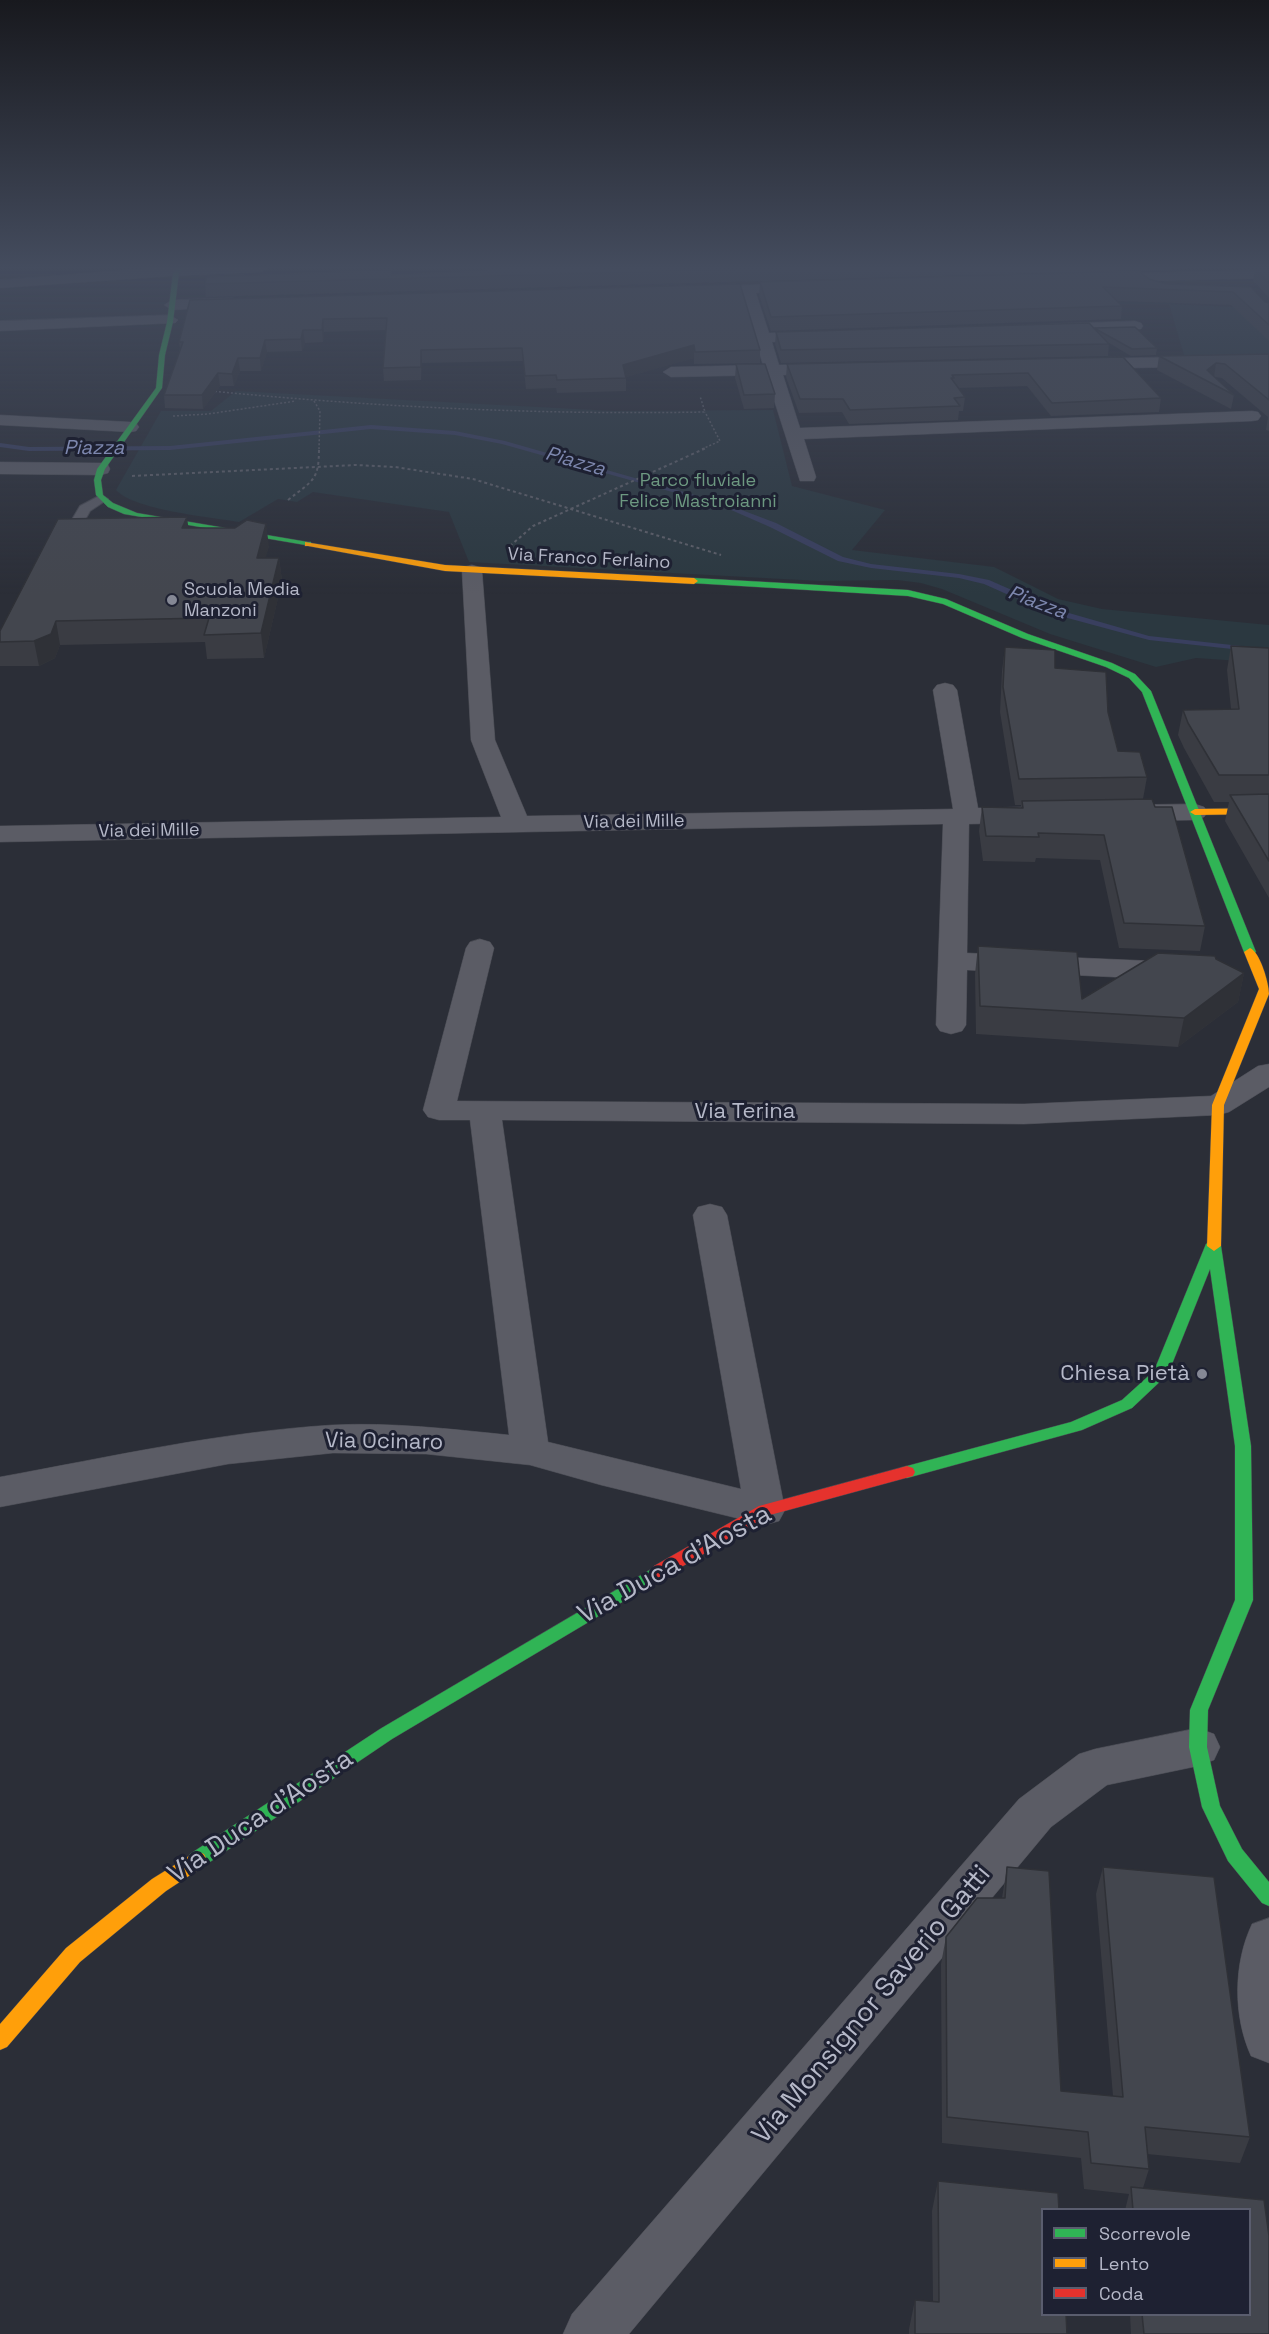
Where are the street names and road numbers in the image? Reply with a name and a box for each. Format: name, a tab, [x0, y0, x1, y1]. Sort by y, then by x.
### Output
street label: Via Franco Ferlaino	[507, 544, 671, 574]
street label: Via dei Mille	[583, 810, 685, 834]
street label: Via dei Mille	[98, 819, 200, 843]
street label: Via Terina	[695, 1099, 795, 1125]
street label: Via Ocinaro	[325, 1428, 443, 1456]
street label: Via Duca d'Aosta	[573, 1498, 777, 1632]
street label: Via Duca d'Aosta	[162, 1743, 360, 1891]
street label: Via Monsignor Saverio Gatti	[746, 1859, 998, 2151]

